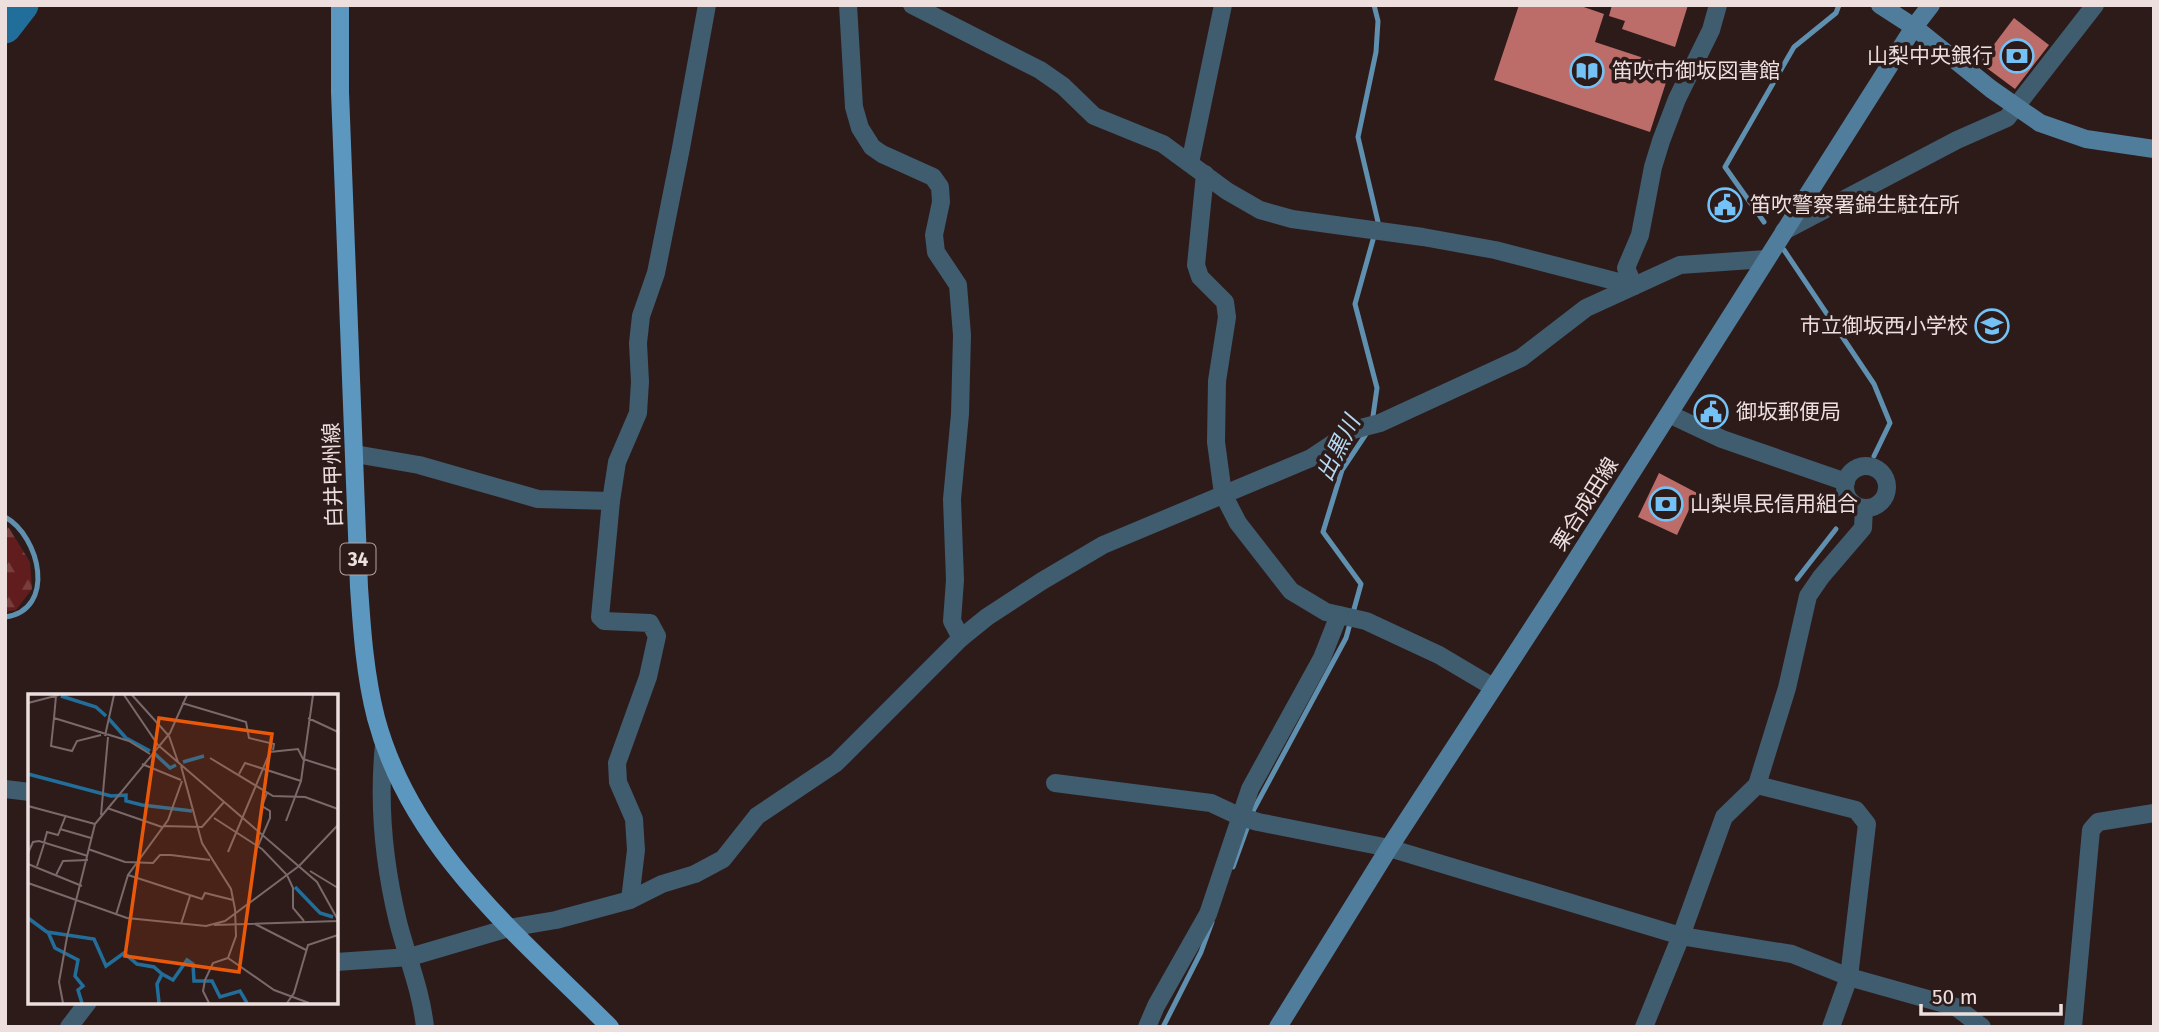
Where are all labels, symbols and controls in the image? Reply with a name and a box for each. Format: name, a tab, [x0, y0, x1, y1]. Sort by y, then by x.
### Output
bank icon: 山梨中央銀行	[1998, 37, 2036, 75]
place label: 山梨中央銀行	[1867, 43, 1993, 69]
library icon: 笛吹市御坂図書館	[1568, 52, 1606, 90]
place label: 笛吹市御坂図書館	[1612, 58, 1780, 84]
public building icon: 笛吹警察署錦生駐在所	[1706, 186, 1744, 224]
place label: 笛吹警察署錦生駐在所	[1750, 192, 1960, 218]
school or university icon: 市立御坂西小学校	[1973, 307, 2011, 345]
place label: 市立御坂西小学校	[1800, 313, 1968, 339]
public building icon: 御坂郵便局	[1692, 393, 1730, 431]
place label: 御坂郵便局	[1736, 399, 1841, 425]
water label: 出黒川	[1310, 408, 1367, 485]
street label: 白井甲州線	[318, 422, 348, 528]
street label: 栗合成田線	[1546, 453, 1624, 555]
bank icon: 山梨県民信用組合	[1647, 485, 1685, 523]
place label: 山梨県民信用組合	[1690, 491, 1858, 517]
road number: 34	[340, 544, 376, 574]
inset map	[28, 694, 338, 1004]
scale bar	[1921, 972, 2061, 1016]
text: 50 m	[1932, 984, 1978, 1010]

